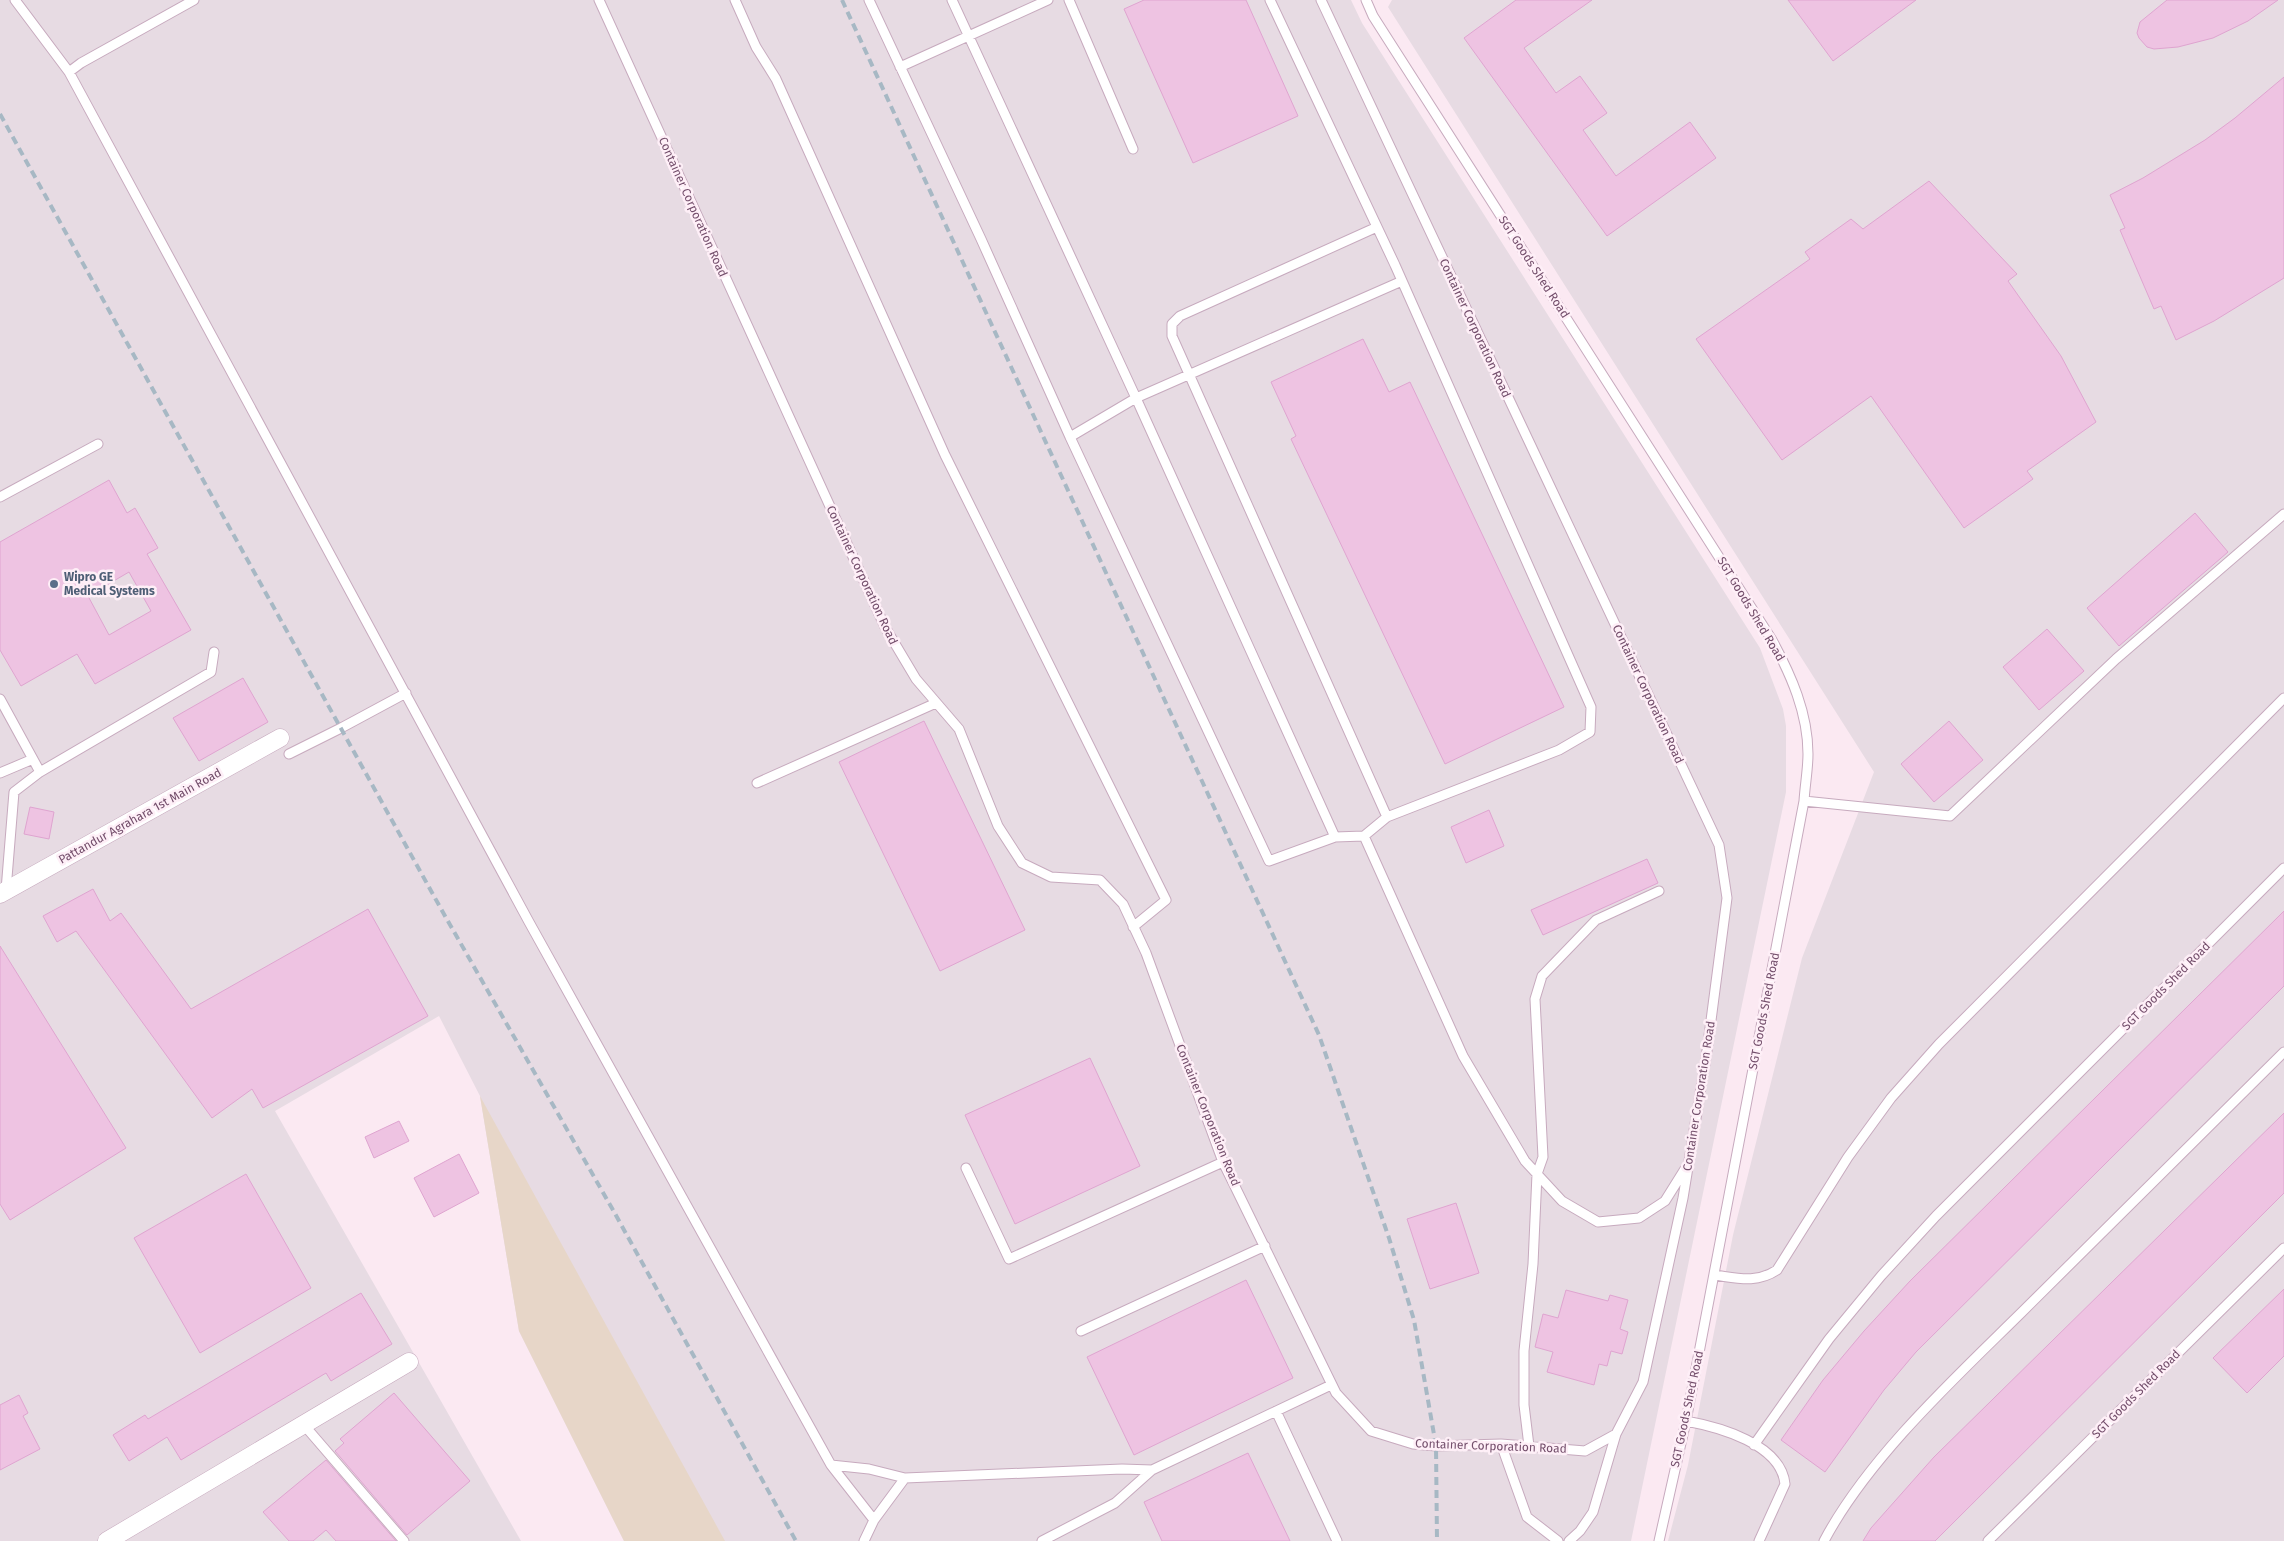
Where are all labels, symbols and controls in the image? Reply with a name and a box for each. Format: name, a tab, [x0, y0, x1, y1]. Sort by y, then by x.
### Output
street label: Container Corporation Road	[656, 135, 730, 279]
street label: SGT Goods Shed Road	[1496, 213, 1572, 321]
street label: Container Corporation Road	[1437, 256, 1513, 400]
street label: Container Corporation Road	[824, 503, 900, 647]
street label: SGT Goods Shed Road	[1714, 554, 1788, 664]
place label: Wipro GE Medical Systems	[64, 570, 155, 598]
marker: Wipro GE Medical Systems	[48, 578, 60, 590]
street label: Container Corporation Road	[1610, 622, 1686, 766]
street label: Pattandur Agrahara 1st Main Road	[56, 765, 224, 867]
street label: SGT Goods Shed Road	[2119, 939, 2213, 1033]
street label: SGT Goods Shed Road	[1746, 951, 1782, 1071]
street label: Container Corporation Road	[1680, 1020, 1718, 1172]
street label: Container Corporation Road	[1173, 1042, 1243, 1188]
street label: SGT Goods Shed Road	[2089, 1347, 2183, 1441]
street label: SGT Goods Shed Road	[1668, 1349, 1706, 1469]
street label: Container Corporation Road	[1415, 1436, 1567, 1456]

